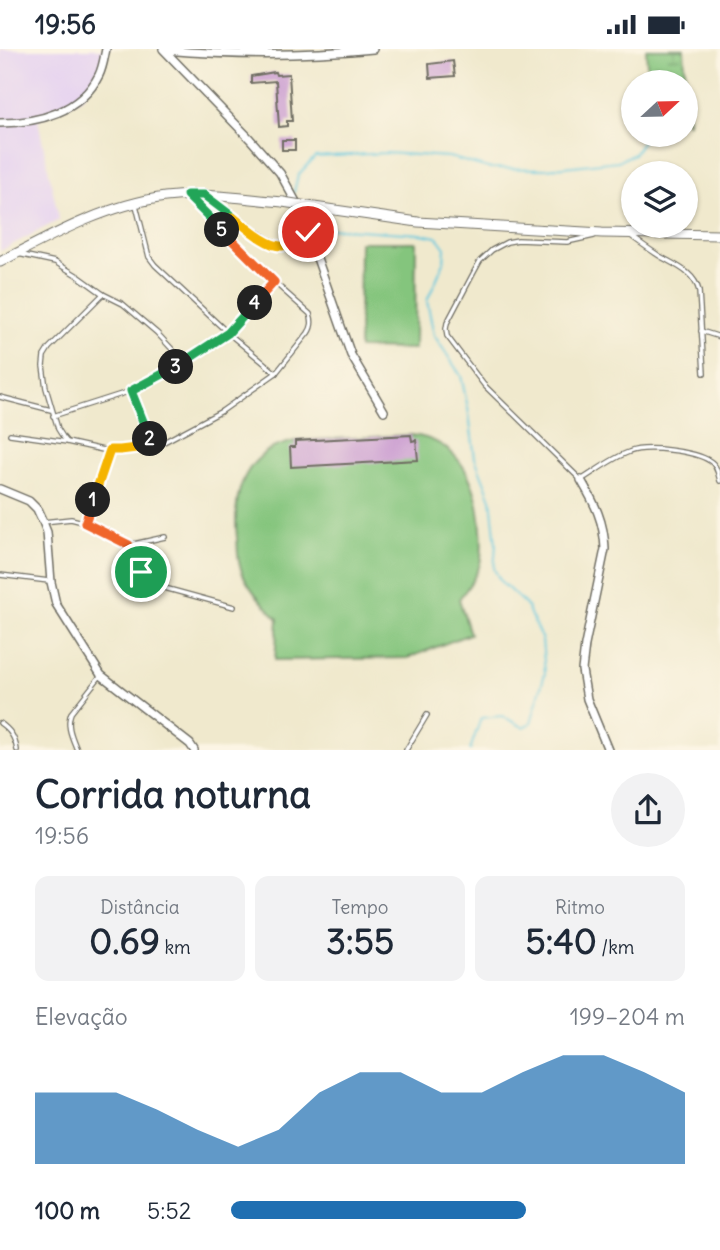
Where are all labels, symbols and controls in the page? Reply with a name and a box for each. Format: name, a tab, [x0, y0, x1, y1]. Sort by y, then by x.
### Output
text: 19:56	[35, 8, 96, 41]
north arrow	[621, 70, 698, 147]
map controls	[621, 70, 698, 238]
button: layers	[621, 161, 698, 238]
pin	[278, 202, 338, 262]
pin: 5	[204, 213, 240, 247]
icon: check	[289, 213, 327, 251]
text: 5	[216, 217, 227, 241]
pin: 4	[238, 285, 272, 321]
text: 4	[249, 290, 260, 314]
pin: 3	[158, 349, 194, 385]
text: 3	[170, 354, 181, 378]
pin: 2	[132, 421, 168, 457]
text: 2	[144, 426, 155, 450]
pin: 1	[76, 483, 110, 517]
text: 1	[89, 487, 96, 511]
pin	[111, 542, 171, 602]
icon: arrive	[122, 553, 160, 591]
text: Corrida noturna	[35, 771, 311, 818]
button: share	[611, 773, 685, 847]
text: 19:56	[35, 821, 89, 850]
text: Distância	[100, 895, 180, 919]
text: Tempo	[331, 895, 389, 919]
text: Ritmo	[555, 895, 605, 919]
text: 0.69	[89, 919, 160, 963]
text: 3:55	[326, 919, 394, 963]
text: 5:40	[525, 919, 597, 963]
text: km	[160, 935, 191, 959]
text: /km	[597, 935, 635, 959]
text: Elevação	[35, 1002, 128, 1031]
text: 199–204 m	[570, 1002, 685, 1031]
text: 100 m	[35, 1196, 100, 1225]
text: 5:52	[147, 1196, 191, 1225]

